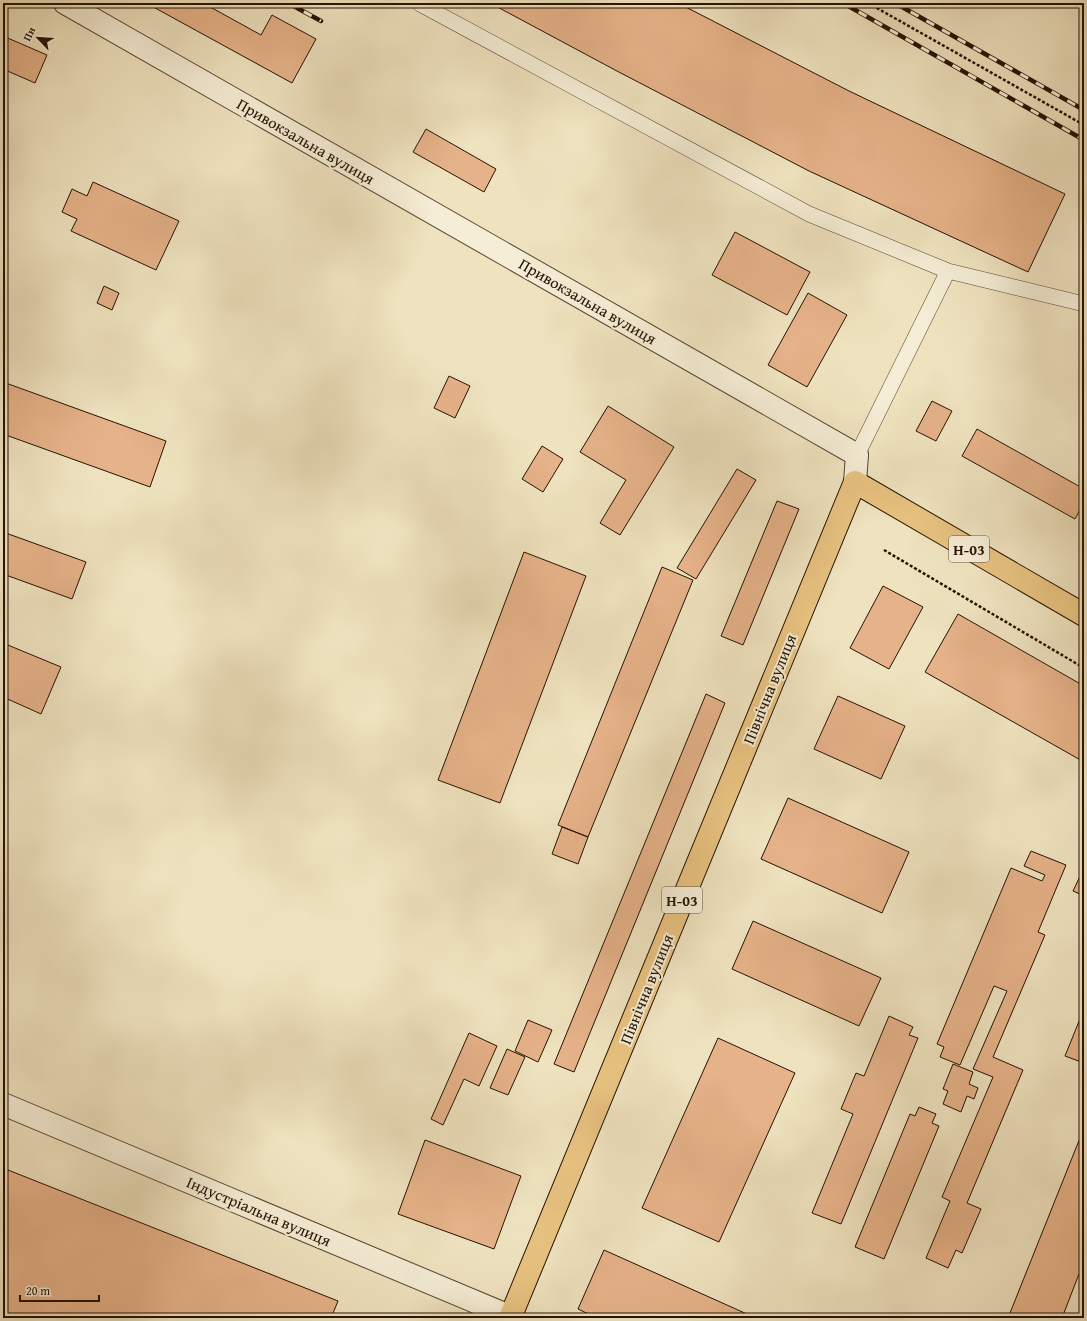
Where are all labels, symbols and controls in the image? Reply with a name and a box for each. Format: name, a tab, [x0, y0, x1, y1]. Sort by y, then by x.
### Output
north arrow	[18, 18, 58, 58]
text: Пн	[19, 24, 39, 44]
street label: Привокзальна вулиця	[233, 92, 379, 190]
street label: Привокзальна вулиця	[515, 252, 661, 350]
road number: Н-03	[949, 536, 989, 562]
street label: Північна вулиця	[736, 630, 802, 748]
road number: Н-03	[662, 887, 702, 913]
street label: Північна вулиця	[613, 930, 679, 1048]
street label: Індустріальна вулиця	[183, 1170, 335, 1252]
scale bar	[20, 1277, 99, 1303]
text: 20 m	[26, 1282, 50, 1299]

